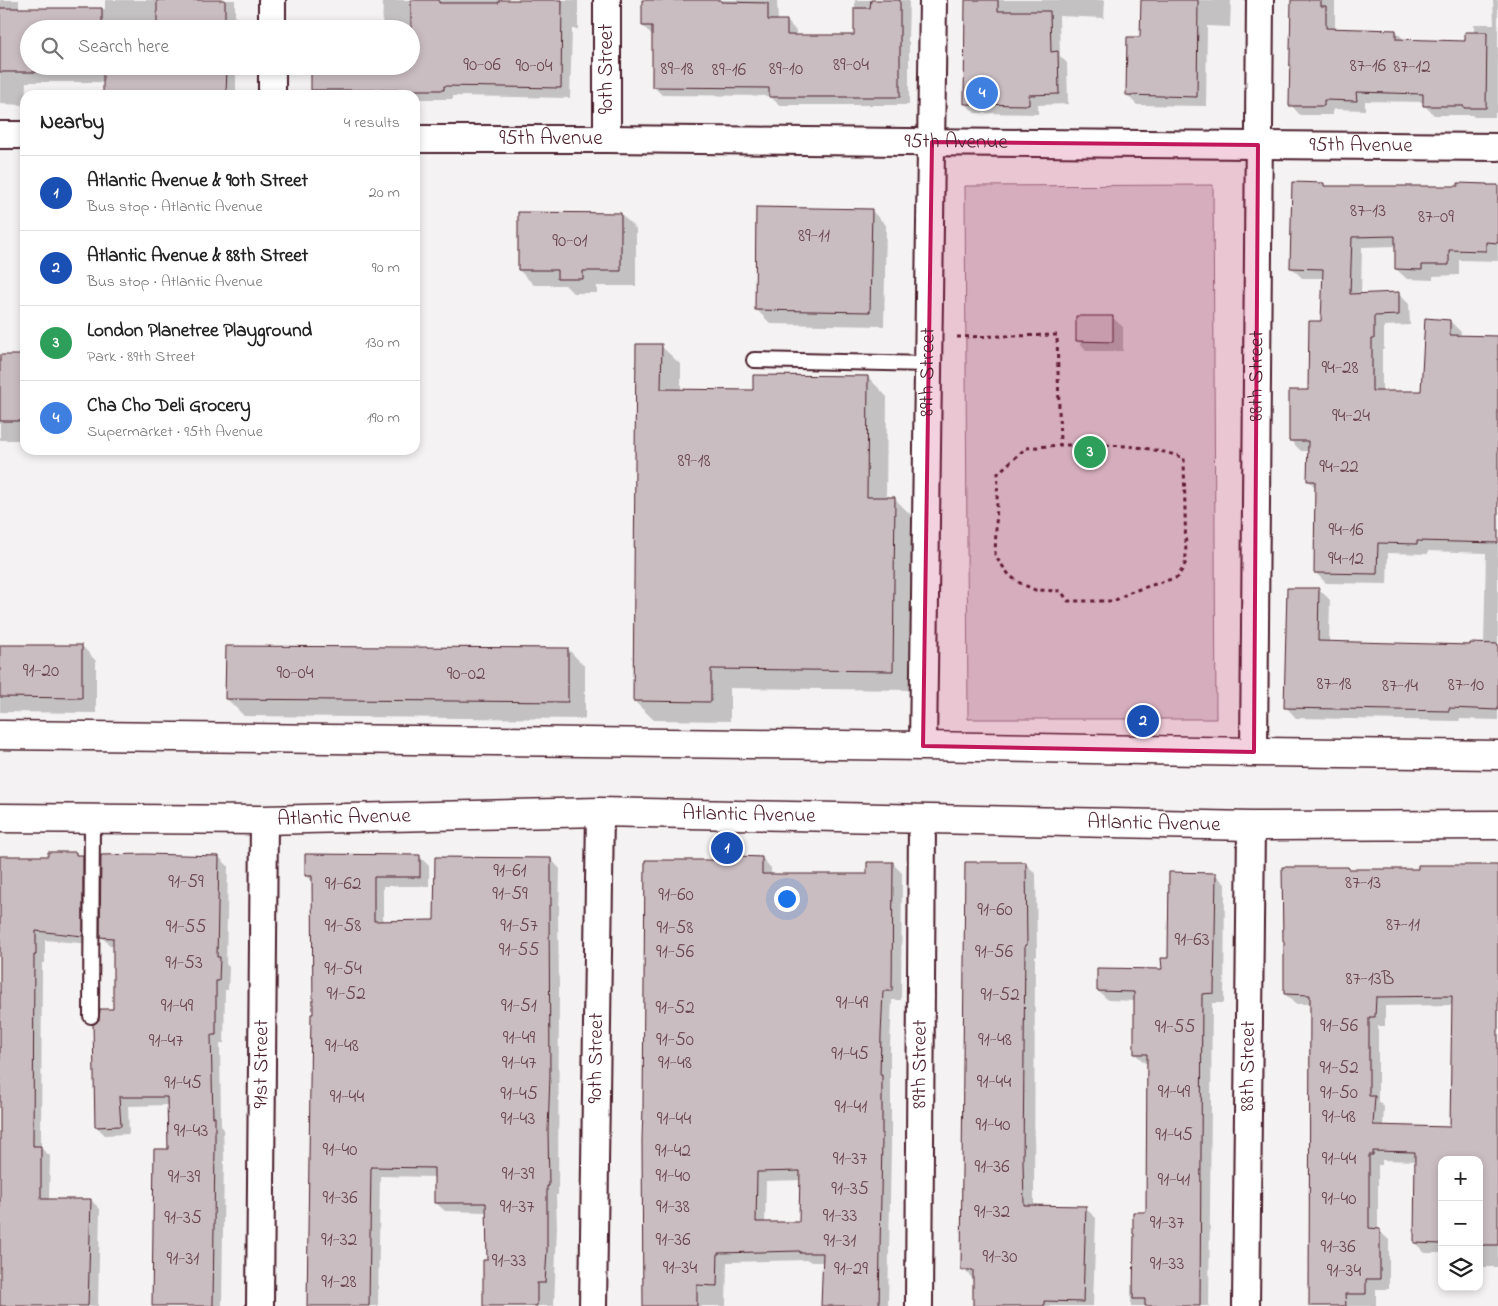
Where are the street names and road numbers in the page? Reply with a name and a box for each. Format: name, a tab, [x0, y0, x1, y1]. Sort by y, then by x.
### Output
street label: 90th Street	[592, 24, 622, 114]
street label: 95th Avenue	[499, 124, 603, 154]
street label: 95th Avenue	[904, 127, 1008, 158]
street label: 95th Avenue	[1309, 130, 1413, 161]
street label: 89th Street	[912, 327, 944, 417]
street label: 88th Street	[1242, 330, 1272, 422]
street label: Atlantic Avenue	[682, 799, 816, 832]
street label: Atlantic Avenue	[277, 801, 412, 835]
street label: Atlantic Avenue	[1087, 807, 1221, 840]
street label: 90th Street	[581, 1012, 612, 1104]
street label: 91st Street	[247, 1019, 277, 1109]
street label: 89th Street	[905, 1019, 936, 1109]
street label: 88th Street	[1233, 1020, 1264, 1112]

